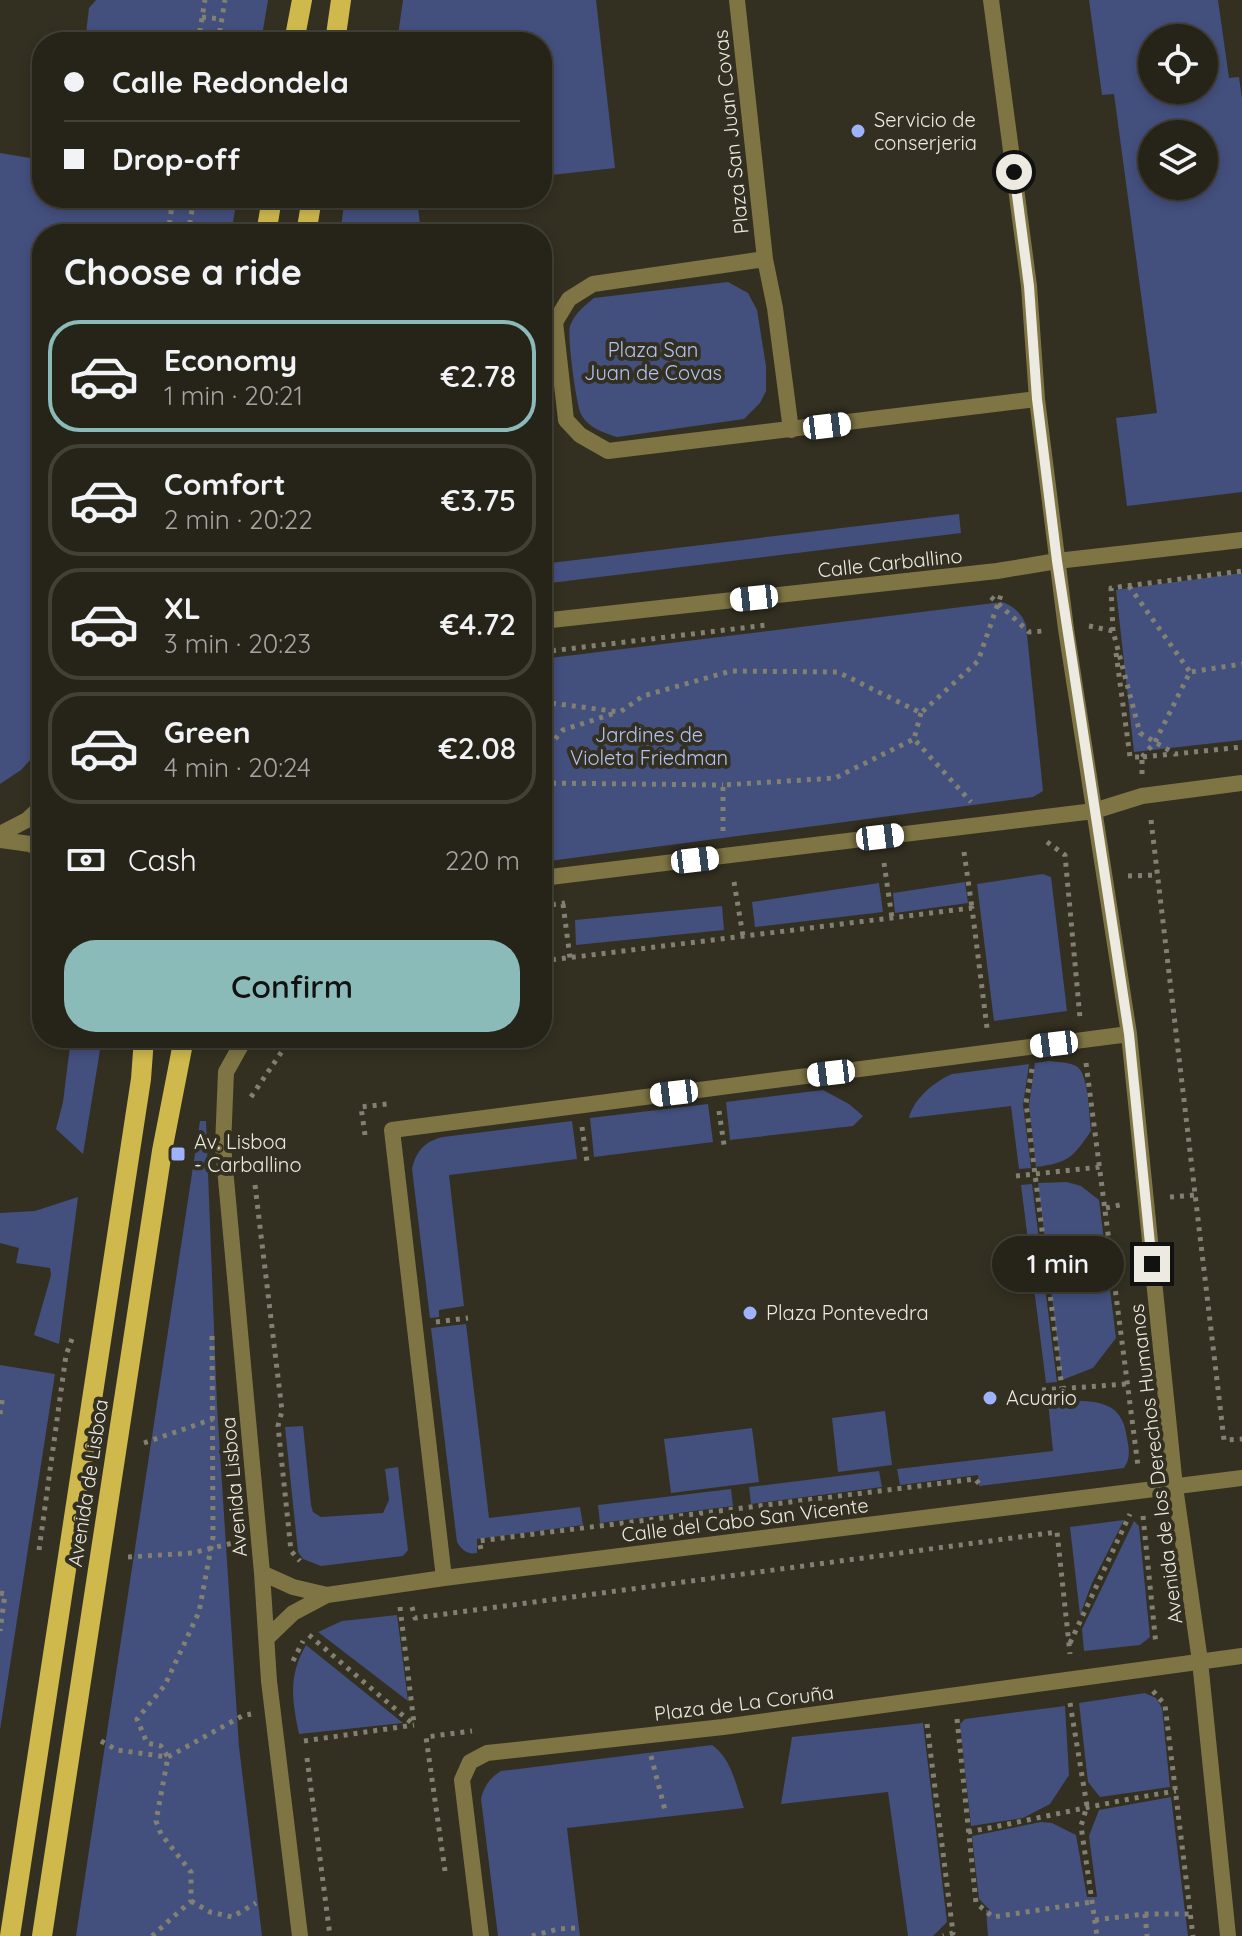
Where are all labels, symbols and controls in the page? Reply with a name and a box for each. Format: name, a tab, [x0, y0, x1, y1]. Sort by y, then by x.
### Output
map controls	[1138, 24, 1218, 200]
button: locate	[1138, 24, 1218, 104]
street label: Plaza San Juan Covas	[707, 29, 754, 235]
text: Calle Redondela	[112, 63, 349, 101]
place label: Servicio de conserjeria	[874, 107, 977, 155]
button: layers	[1138, 120, 1218, 200]
marker: Servicio de conserjeria	[849, 122, 867, 140]
text: Drop-off	[112, 140, 240, 178]
route start	[996, 154, 1032, 190]
text: Choose a ride	[64, 249, 302, 294]
park label: Plaza San Juan de Covas	[584, 337, 722, 385]
icon: car	[68, 340, 140, 412]
text: Economy	[164, 341, 297, 379]
text: €2.78	[441, 357, 516, 395]
text: 1 min · 20:21	[164, 379, 303, 412]
car	[802, 411, 852, 441]
icon: car	[68, 464, 140, 536]
text: Comfort	[164, 465, 285, 503]
text: €3.75	[441, 481, 516, 519]
text: 2 min · 20:22	[164, 503, 313, 536]
street label: Calle Carballino	[816, 542, 963, 583]
car	[729, 584, 779, 612]
icon: car	[68, 588, 140, 660]
text: XL	[164, 589, 201, 627]
text: €4.72	[440, 605, 516, 643]
text: 3 min · 20:23	[164, 627, 311, 660]
icon: car	[68, 712, 140, 784]
text: Green	[164, 713, 251, 751]
park label: Jardines de Violeta Friedman	[570, 722, 728, 770]
text: €2.08	[438, 729, 516, 767]
text: 4 min · 20:24	[164, 751, 311, 784]
car	[855, 822, 905, 852]
icon: cash	[64, 838, 108, 882]
text: Cash	[128, 841, 197, 879]
text: 220 m	[445, 844, 520, 877]
car	[670, 845, 720, 875]
button: Confirm	[64, 940, 520, 1032]
car	[1029, 1029, 1079, 1059]
car	[806, 1058, 856, 1088]
car	[649, 1078, 699, 1108]
place label: Av. Lisboa - Carballino	[194, 1129, 302, 1177]
marker: Av. Lisboa - Carballino	[169, 1145, 187, 1163]
callout: 1 min	[992, 1236, 1124, 1292]
route end	[1134, 1246, 1170, 1282]
text: 1 min	[1027, 1247, 1089, 1280]
place label: Plaza Pontevedra	[766, 1300, 929, 1325]
street label: Avenida de los Derechos Humanos	[1123, 1303, 1188, 1625]
marker: Plaza Pontevedra	[741, 1304, 759, 1322]
place label: Acuario	[1006, 1385, 1077, 1410]
marker: Acuario	[981, 1389, 999, 1407]
street label: Avenida de Lisboa	[62, 1397, 113, 1568]
street label: Avenida Lisboa	[215, 1416, 252, 1558]
street label: Calle del Cabo San Vicente	[620, 1492, 870, 1547]
street label: Plaza de La Coruña	[653, 1679, 835, 1726]

